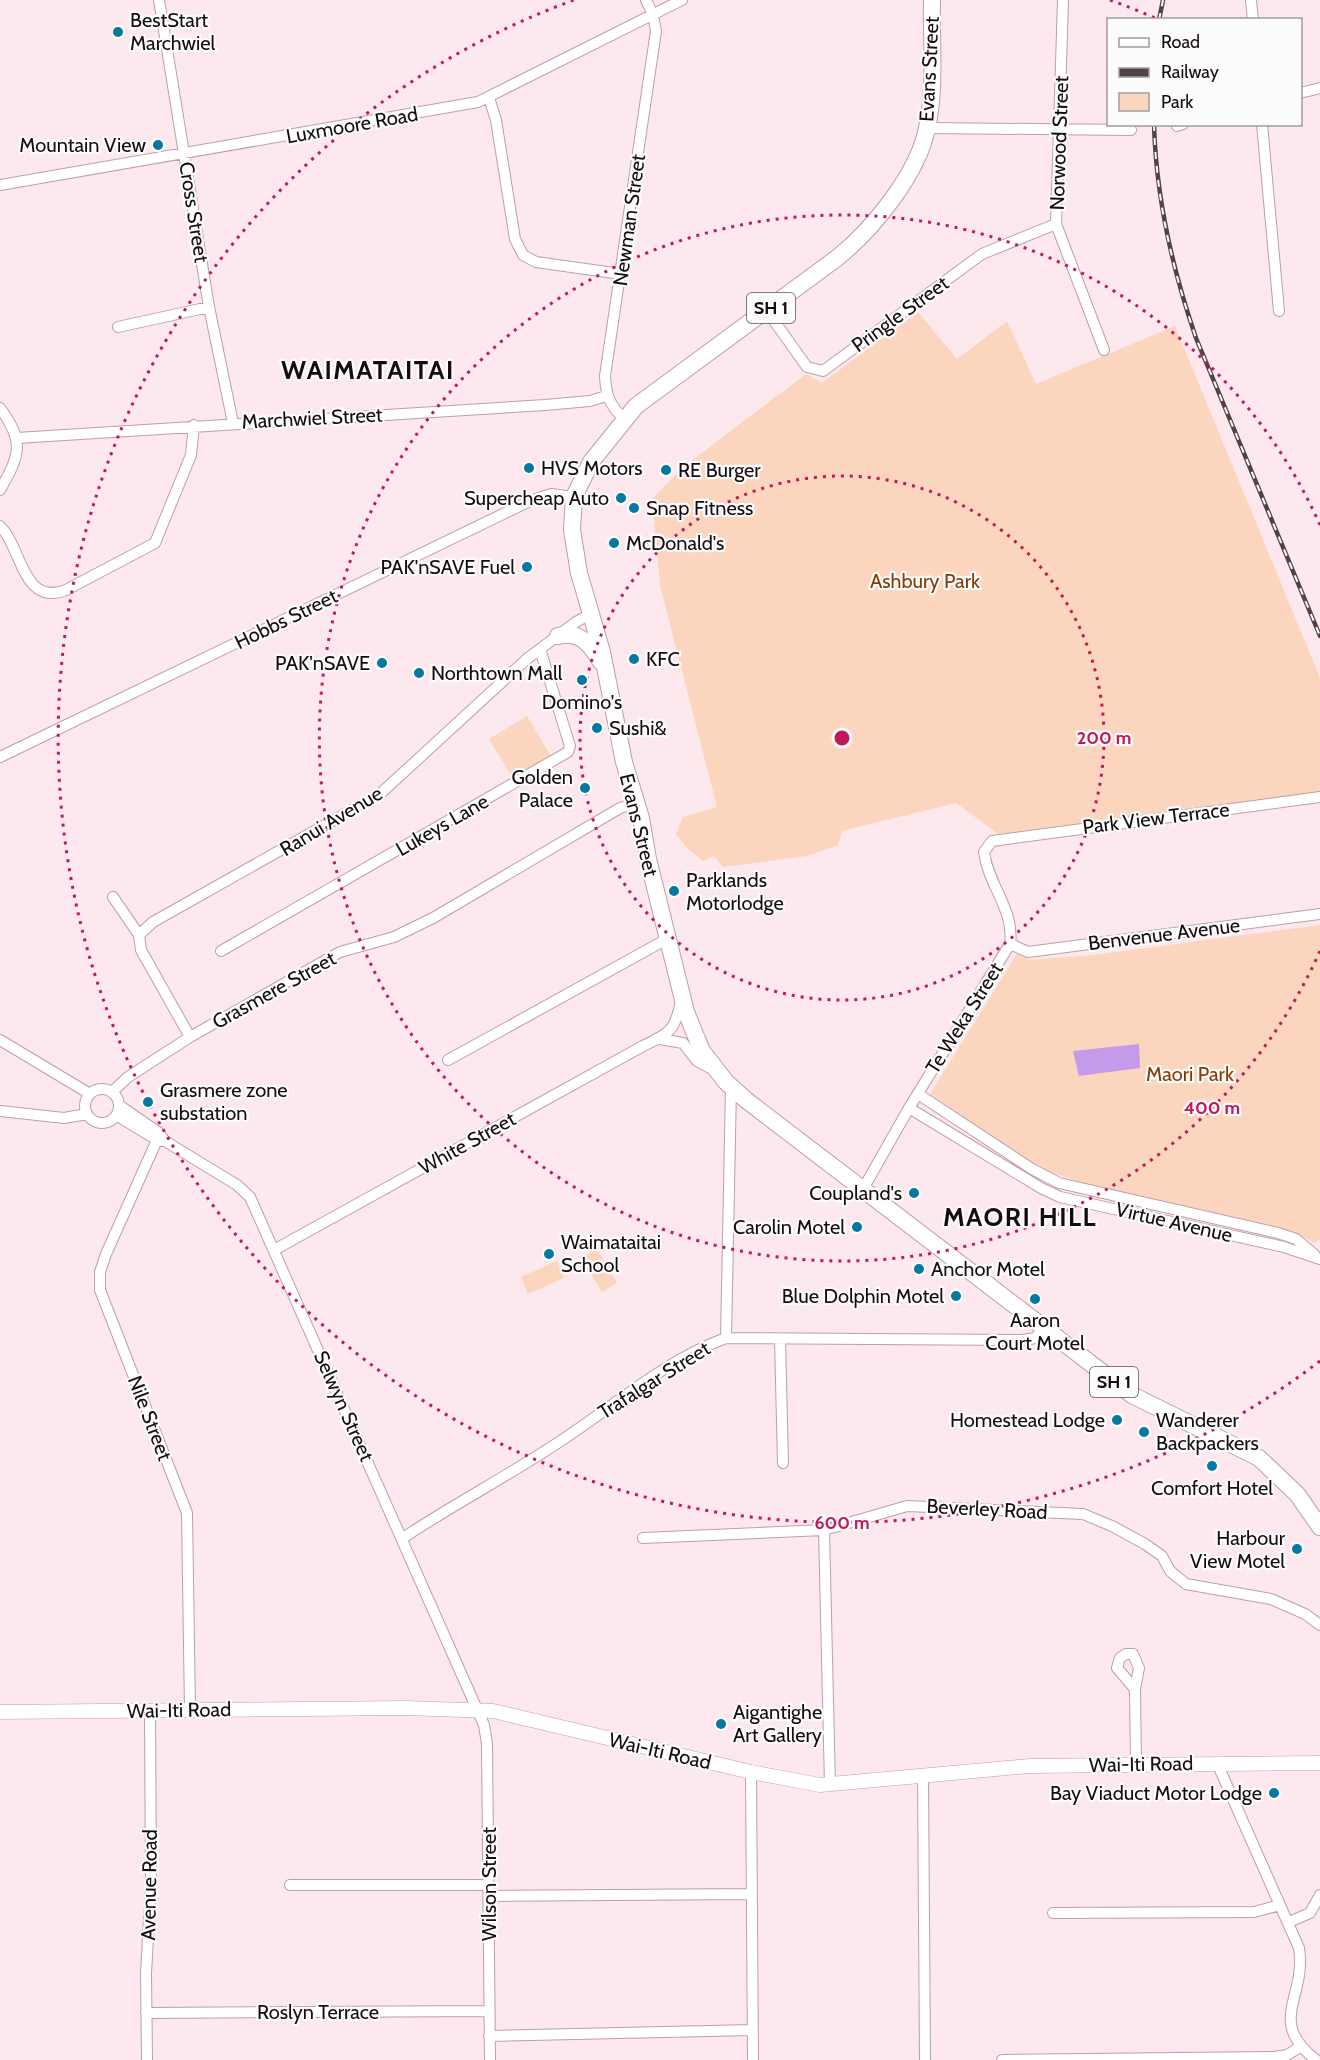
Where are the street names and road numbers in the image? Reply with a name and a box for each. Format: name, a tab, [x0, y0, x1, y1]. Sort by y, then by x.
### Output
street label: Evans Street	[914, 15, 944, 122]
street label: Norwood Street	[1045, 75, 1073, 211]
street label: Luxmoore Road	[284, 102, 420, 148]
street label: Newman Street	[608, 152, 650, 287]
street label: Cross Street	[174, 160, 214, 264]
street label: Pringle Street	[847, 271, 953, 357]
road number: SH 1	[747, 293, 795, 323]
street label: Marchwiel Street	[241, 402, 383, 434]
street label: Hobbs Street	[231, 584, 341, 654]
street label: Evans Street	[615, 771, 663, 879]
street label: Ranui Avenue	[275, 781, 387, 861]
street label: Lukeys Lane	[391, 789, 493, 861]
street label: Park View Terrace	[1081, 797, 1231, 839]
street label: Benvenue Avenue	[1087, 913, 1241, 955]
street label: Grasmere Street	[208, 946, 340, 1034]
street label: Te Weka Street	[920, 958, 1008, 1078]
street label: White Street	[414, 1106, 520, 1179]
street label: Virtue Avenue	[1113, 1197, 1235, 1247]
street label: Trafalgar Street	[594, 1336, 715, 1424]
street label: Selwyn Street	[309, 1347, 379, 1465]
road number: SH 1	[1090, 1367, 1138, 1397]
street label: Nile Street	[123, 1372, 177, 1464]
street label: Beverley Road	[926, 1494, 1048, 1524]
street label: Wai-Iti Road	[127, 1697, 231, 1723]
street label: Wai-Iti Road	[607, 1728, 713, 1774]
street label: Wai-Iti Road	[1089, 1751, 1193, 1777]
street label: Wilson Street	[477, 1827, 501, 1941]
street label: Avenue Road	[136, 1829, 162, 1941]
street label: Roslyn Terrace	[257, 2000, 379, 2024]

